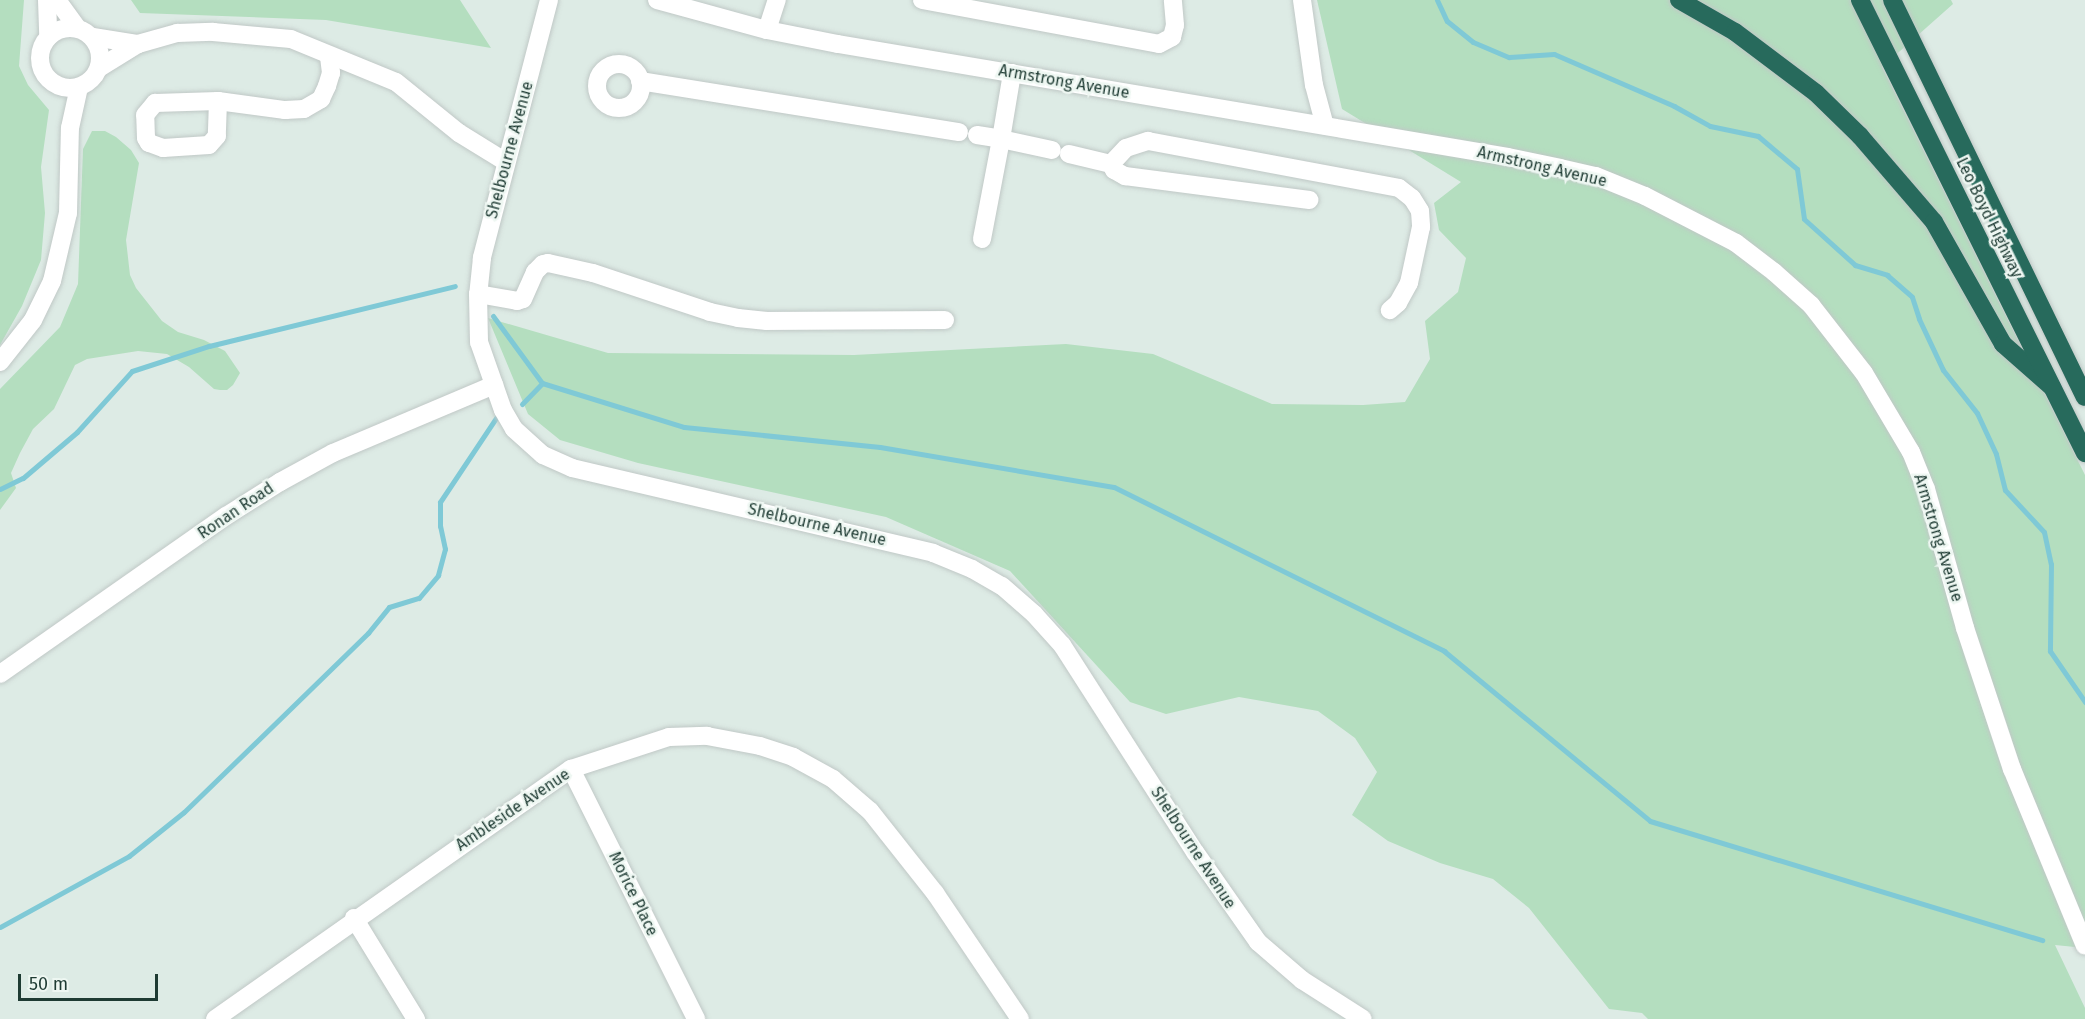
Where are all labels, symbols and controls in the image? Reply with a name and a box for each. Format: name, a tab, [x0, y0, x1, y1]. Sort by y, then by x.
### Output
street label: Armstrong Avenue	[997, 61, 1131, 103]
street label: Shelbourne Avenue	[482, 79, 538, 221]
street label: Armstrong Avenue	[1475, 143, 1609, 191]
street label: Leo Boyd Highway	[1952, 155, 2026, 281]
street label: Armstrong Avenue	[1909, 472, 1967, 604]
street label: Ronan Road	[194, 479, 278, 543]
street label: Shelbourne Avenue	[746, 500, 888, 550]
street label: Ambleside Avenue	[452, 765, 574, 855]
street label: Shelbourne Avenue	[1146, 784, 1240, 912]
street label: Morice Place	[604, 849, 662, 939]
scale bar	[21, 962, 160, 1000]
text: 50 m	[29, 973, 68, 995]

